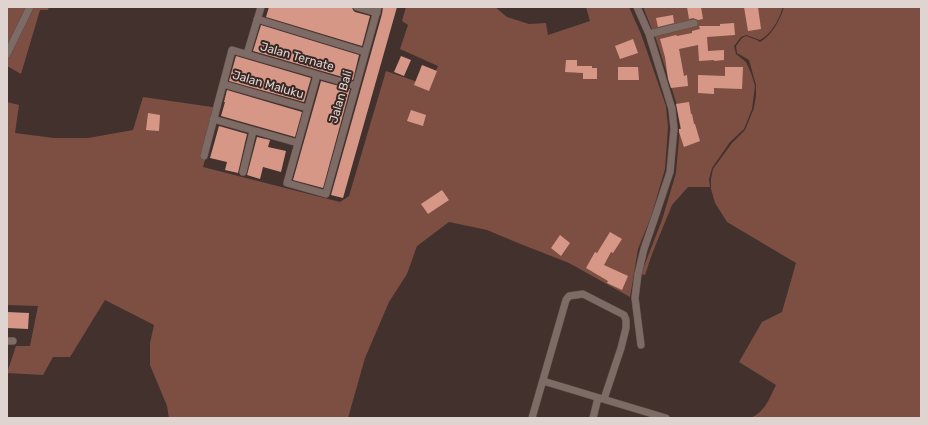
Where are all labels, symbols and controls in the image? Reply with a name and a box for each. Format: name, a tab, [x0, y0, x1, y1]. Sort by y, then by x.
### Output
street label: Jalan Ternate	[258, 40, 336, 74]
street label: Jalan Maluku	[231, 68, 305, 102]
street label: Jalan Bali	[327, 69, 355, 125]

